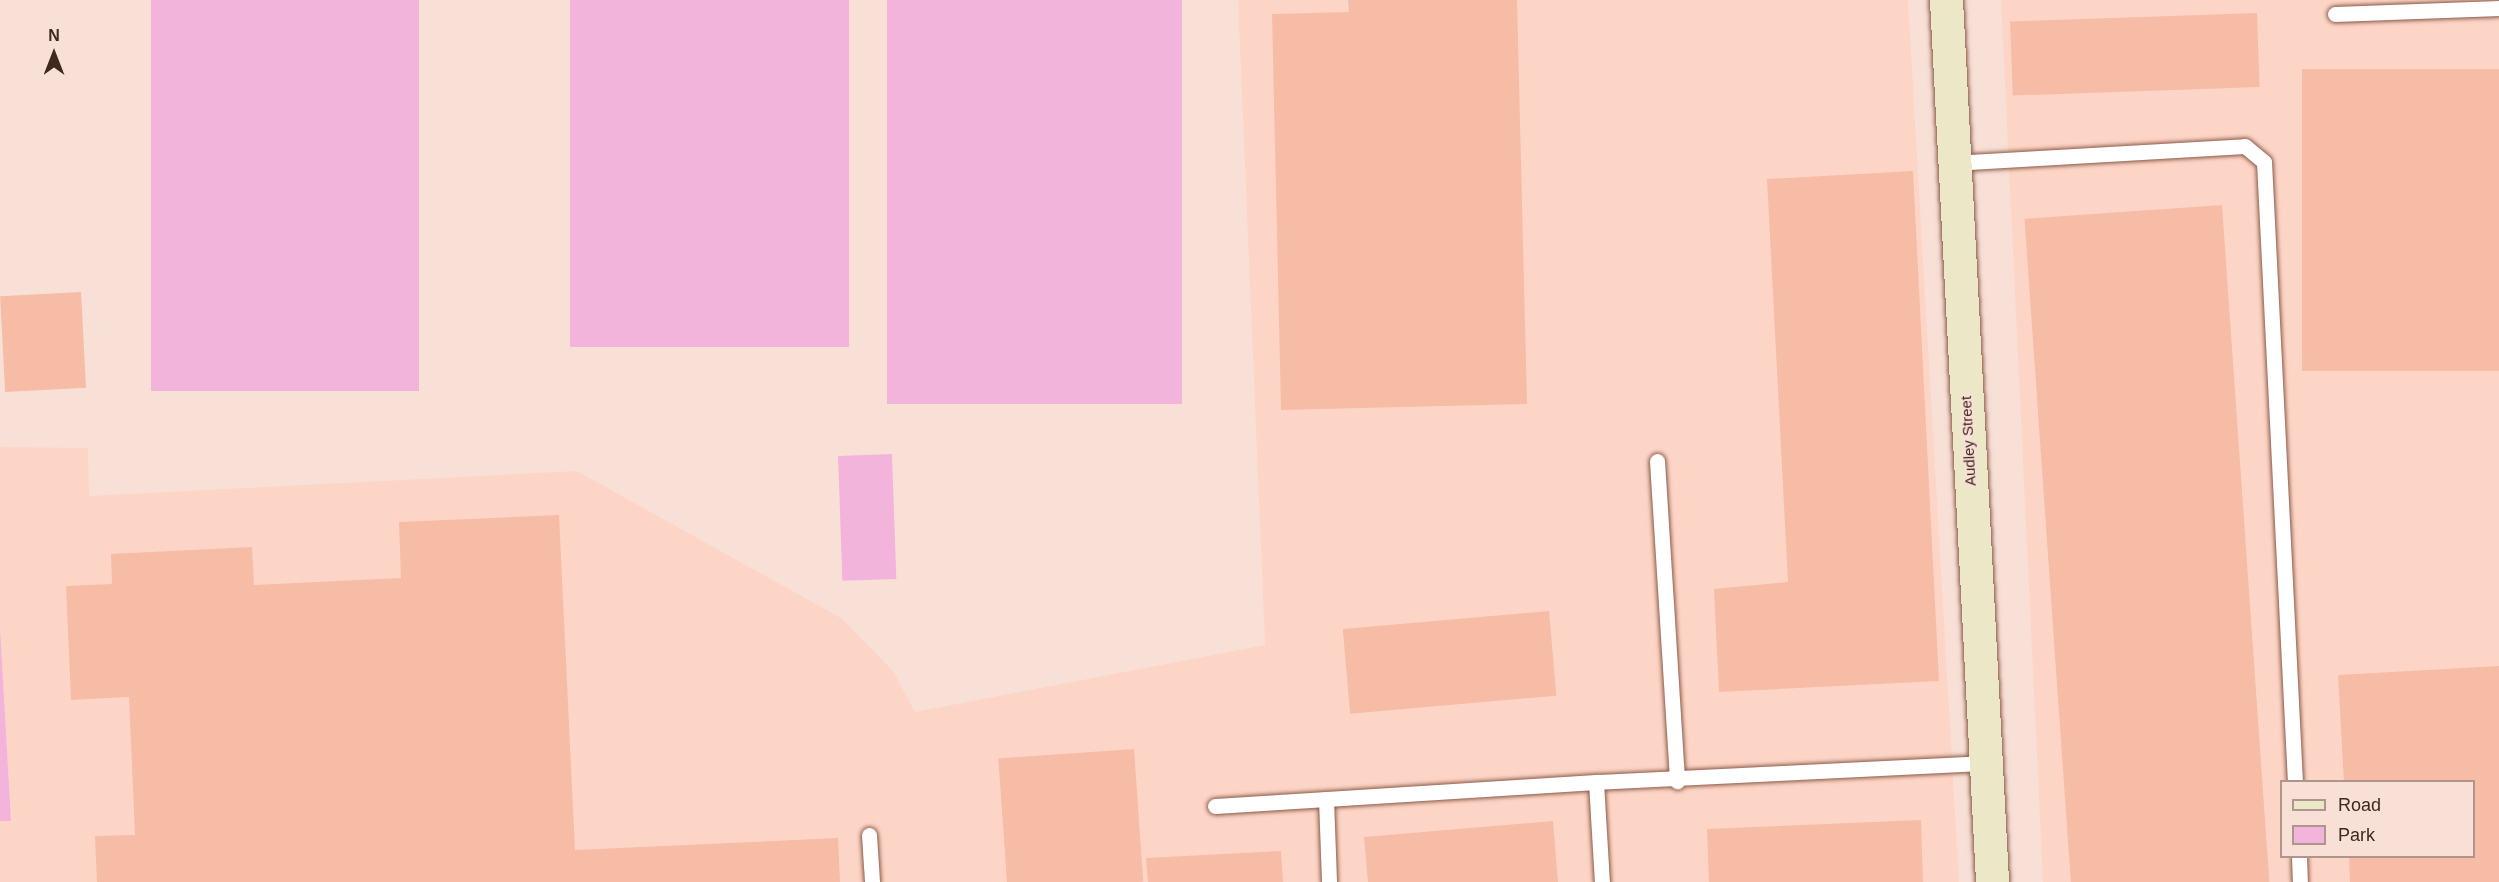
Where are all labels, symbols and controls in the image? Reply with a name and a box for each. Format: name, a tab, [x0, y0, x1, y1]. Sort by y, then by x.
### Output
north arrow	[24, 24, 84, 84]
text: N	[48, 27, 60, 44]
street label: Audley Street	[1957, 396, 1979, 486]
legend	[2280, 780, 2475, 858]
text: Road	[2338, 795, 2381, 815]
text: Park	[2338, 825, 2375, 845]

